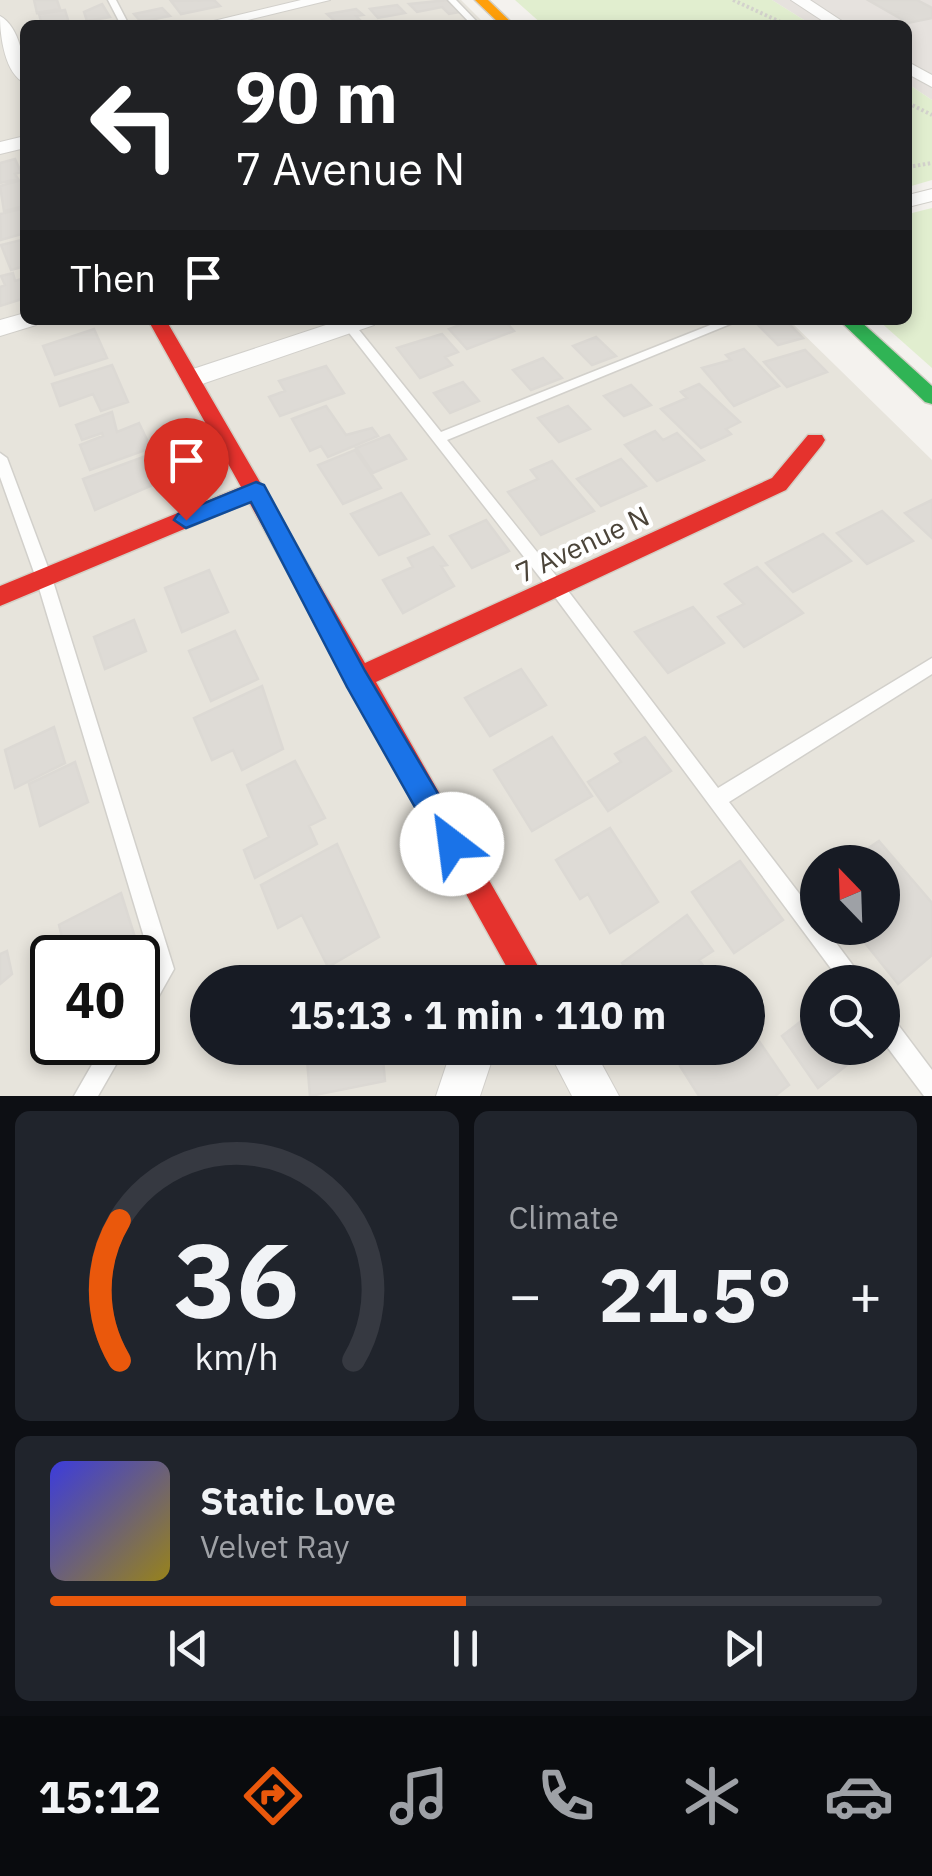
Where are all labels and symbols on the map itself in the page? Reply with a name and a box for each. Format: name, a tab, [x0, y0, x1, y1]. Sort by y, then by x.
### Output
pin	[144, 418, 229, 521]
street label: 7 Avenue N	[509, 497, 655, 591]
position arrow	[400, 792, 504, 896]
north arrow	[800, 845, 900, 945]
speed limit sign: 40	[30, 935, 160, 1065]

